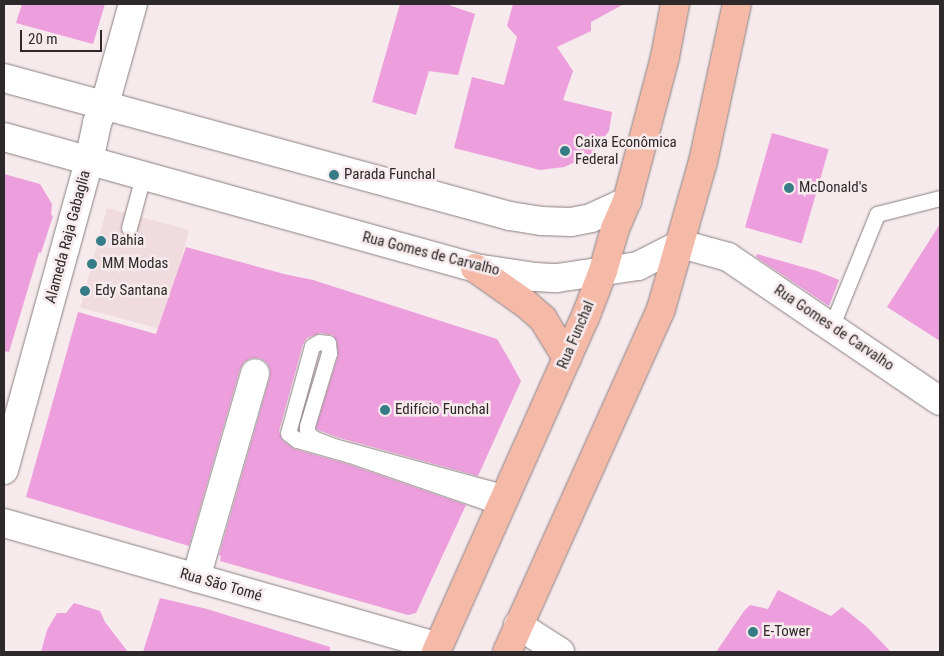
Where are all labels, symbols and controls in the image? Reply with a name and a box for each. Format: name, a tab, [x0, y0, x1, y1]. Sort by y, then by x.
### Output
scale bar	[22, 20, 105, 52]
text: 20 m	[28, 30, 58, 48]
place label: Caixa Econômica Federal	[575, 133, 677, 168]
marker: Caixa Econômica Federal	[559, 145, 571, 157]
place label: Parada Funchal	[344, 166, 435, 184]
street label: Alameda Raja Gabaglia	[42, 169, 94, 305]
marker: Parada Funchal	[328, 169, 340, 181]
place label: McDonald's	[799, 179, 868, 197]
marker: McDonald's	[783, 182, 795, 194]
street label: Rua Gomes de Carvalho	[360, 228, 502, 280]
place label: Bahia	[111, 232, 144, 250]
marker: Bahia	[95, 235, 107, 247]
place label: MM Modas	[102, 255, 168, 273]
marker: MM Modas	[86, 258, 98, 270]
street label: Rua Gomes de Carvalho	[771, 281, 897, 375]
place label: Edy Santana	[95, 282, 168, 300]
marker: Edy Santana	[79, 285, 91, 297]
street label: Rua Funchal	[554, 298, 598, 372]
place label: Edifício Funchal	[395, 401, 489, 419]
marker: Edifício Funchal	[379, 404, 391, 416]
street label: Rua São Tomé	[178, 565, 264, 605]
place label: E-Tower	[763, 623, 810, 641]
marker: E-Tower	[747, 626, 759, 638]

